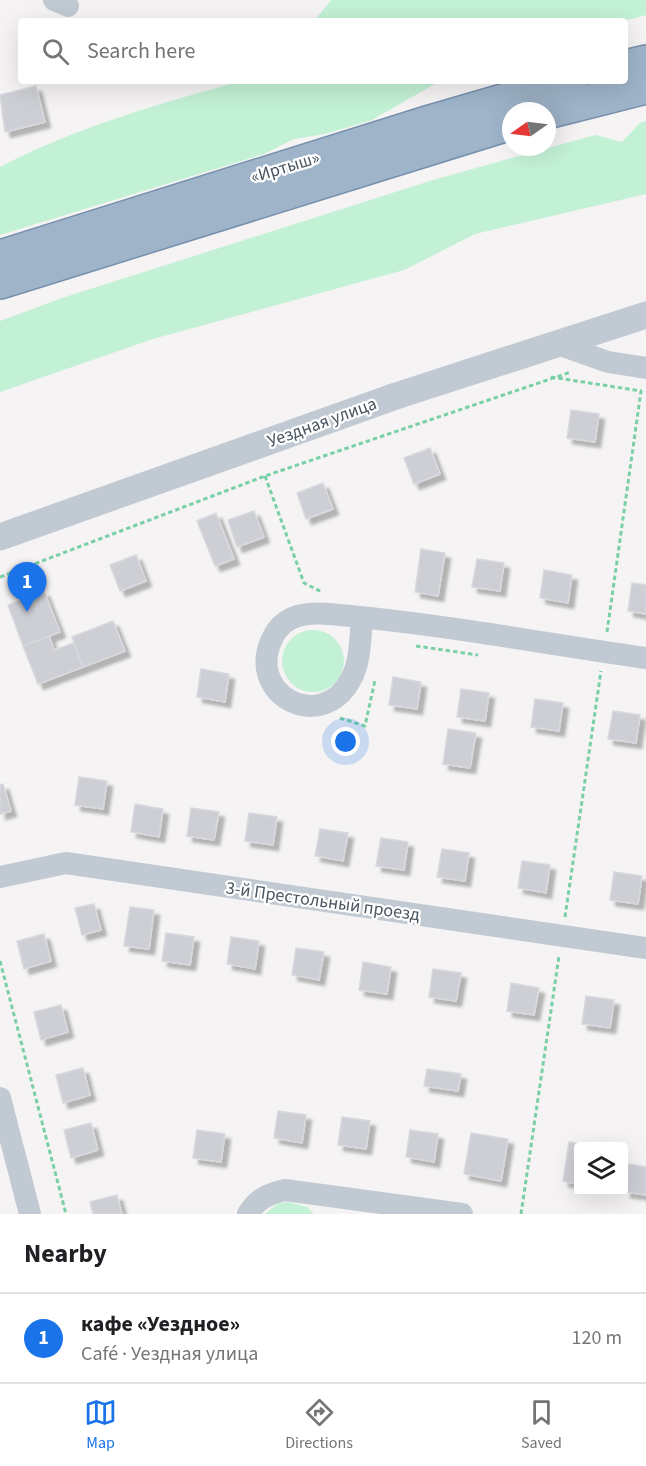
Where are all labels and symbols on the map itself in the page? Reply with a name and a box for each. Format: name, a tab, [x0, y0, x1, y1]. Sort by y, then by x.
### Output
north arrow	[502, 102, 556, 156]
street label: «Иртыш»	[248, 145, 323, 190]
street label: Уездная улица	[264, 391, 380, 454]
pin: 1	[8, 562, 46, 612]
your location	[331, 727, 360, 756]
street label: 3-й Престольный проезд	[224, 876, 422, 928]

